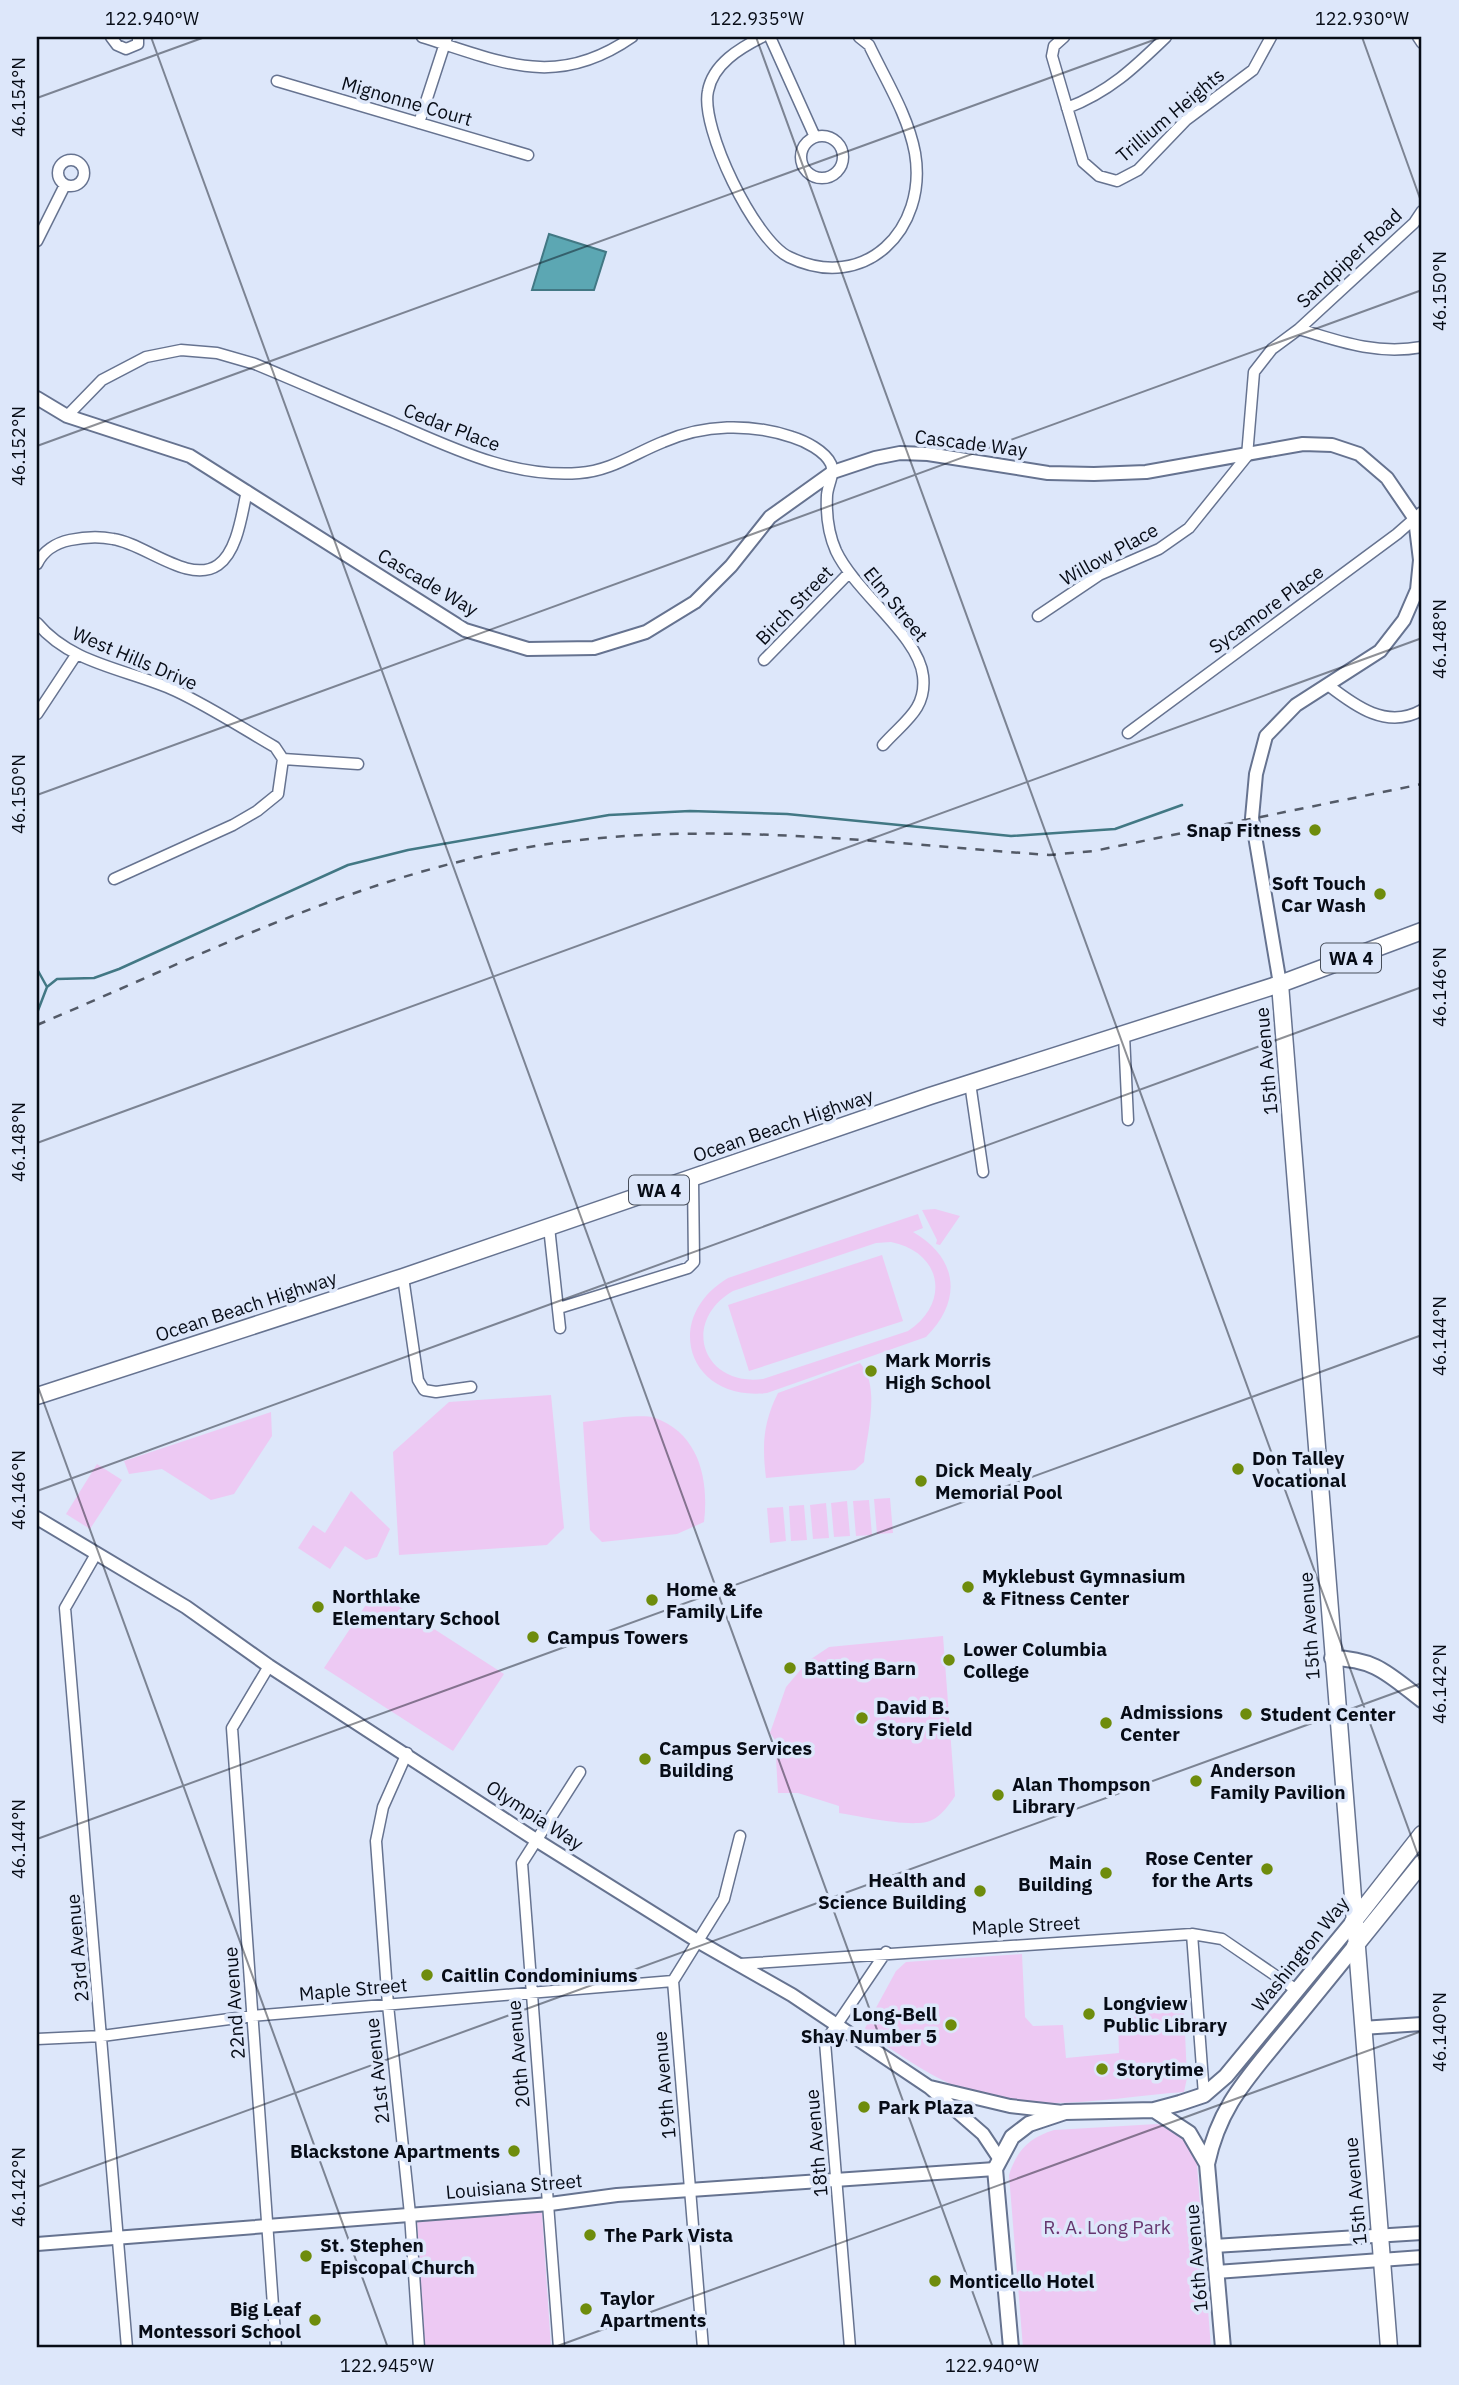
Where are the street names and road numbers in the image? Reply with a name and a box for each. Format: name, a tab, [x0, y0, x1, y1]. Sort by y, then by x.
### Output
street label: Trillium Heights	[1111, 63, 1229, 167]
street label: Mignonne Court	[339, 71, 475, 131]
street label: Sandpiper Road	[1291, 203, 1407, 313]
street label: Cedar Place	[400, 398, 504, 456]
street label: Cascade Way	[913, 424, 1029, 462]
street label: Willow Place	[1056, 517, 1162, 591]
street label: Cascade Way	[373, 543, 483, 622]
street label: Sycamore Place	[1204, 559, 1328, 659]
street label: Birch Street	[750, 560, 838, 650]
street label: Elm Street	[859, 562, 933, 646]
street label: West Hills Drive	[69, 621, 201, 695]
road number: WA 4	[1321, 944, 1381, 973]
street label: 15th Avenue	[1249, 1006, 1283, 1116]
street label: Ocean Beach Highway	[690, 1083, 877, 1167]
road number: WA 4	[629, 1176, 689, 1204]
street label: Ocean Beach Highway	[152, 1265, 340, 1347]
street label: 15th Avenue	[1293, 1571, 1325, 1681]
street label: Olympia Way	[482, 1775, 589, 1856]
street label: Washington Way	[1246, 1891, 1354, 2016]
street label: 23rd Avenue	[60, 1893, 94, 2003]
street label: Maple Street	[971, 1910, 1081, 1940]
street label: 22nd Avenue	[218, 1946, 250, 2060]
street label: Maple Street	[298, 1972, 408, 2006]
street label: 20th Avenue	[501, 1999, 535, 2109]
street label: 21st Avenue	[359, 2017, 395, 2125]
street label: 19th Avenue	[647, 2030, 681, 2140]
street label: 18th Avenue	[799, 2088, 833, 2198]
street label: 15th Avenue	[1338, 2136, 1372, 2246]
street label: Louisiana Street	[445, 2168, 583, 2204]
street label: 16th Avenue	[1179, 2203, 1213, 2313]

